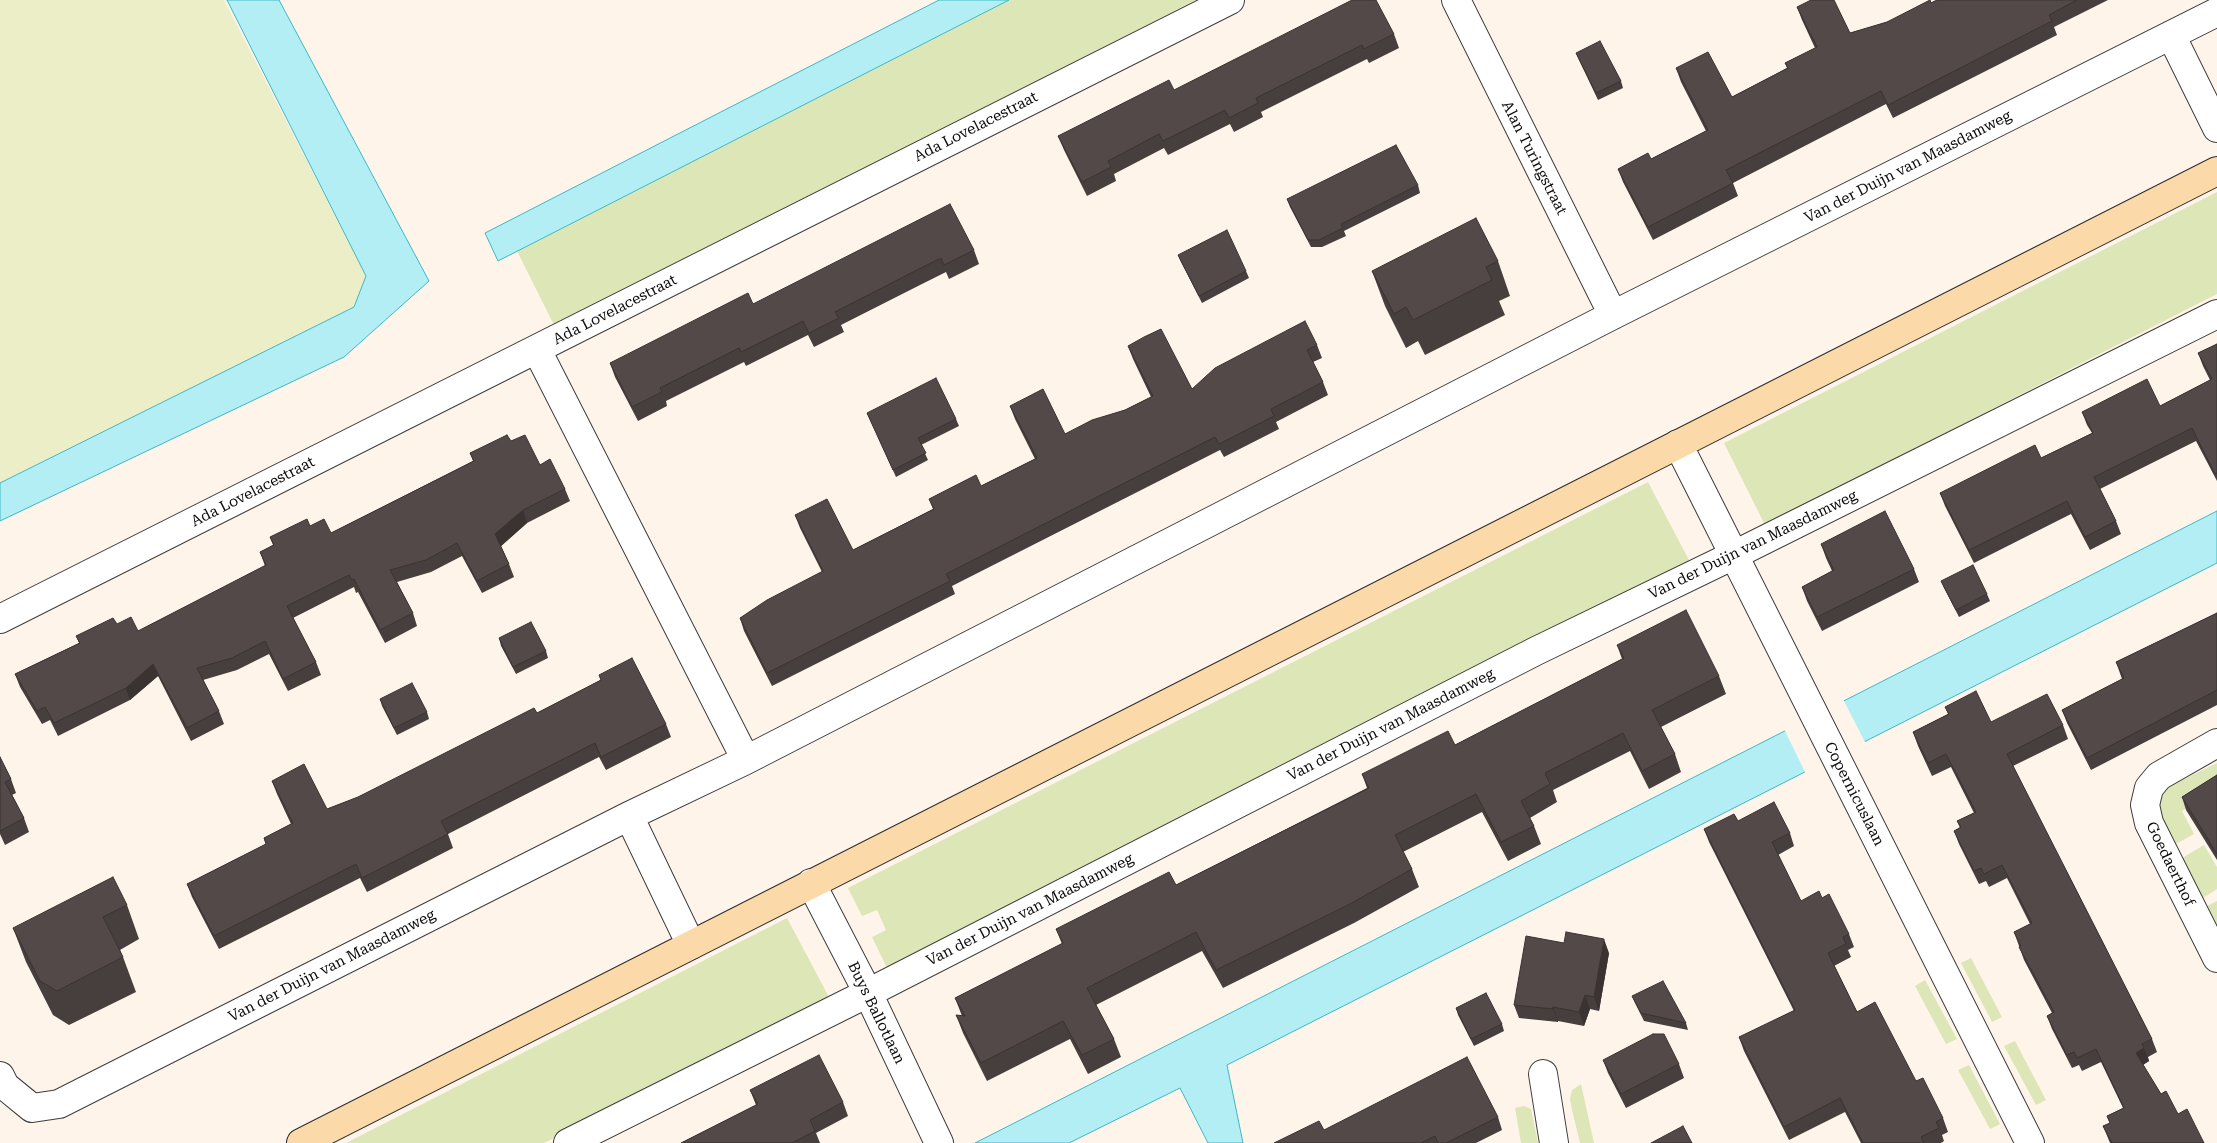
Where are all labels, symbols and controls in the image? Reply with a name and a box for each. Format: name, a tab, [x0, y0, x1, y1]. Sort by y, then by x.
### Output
street label: Ada Lovelacestraat	[911, 88, 1041, 166]
street label: Alan Turingstraat	[1497, 98, 1571, 218]
street label: Van der Duijn van Maasdamweg	[1801, 107, 2015, 227]
street label: Ada Lovelacestraat	[550, 271, 680, 349]
street label: Ada Lovelacestraat	[188, 453, 318, 531]
street label: Van der Duijn van Maasdamweg	[1646, 487, 1860, 603]
street label: Van der Duijn van Maasdamweg	[1284, 665, 1498, 785]
street label: Copernicuslaan	[1820, 739, 1888, 849]
street label: Goedaerthof	[2142, 819, 2198, 909]
street label: Van der Duijn van Maasdamweg	[923, 850, 1137, 970]
street label: Van der Duijn van Maasdamweg	[225, 906, 439, 1026]
street label: Buys Ballotlaan	[843, 959, 909, 1067]

